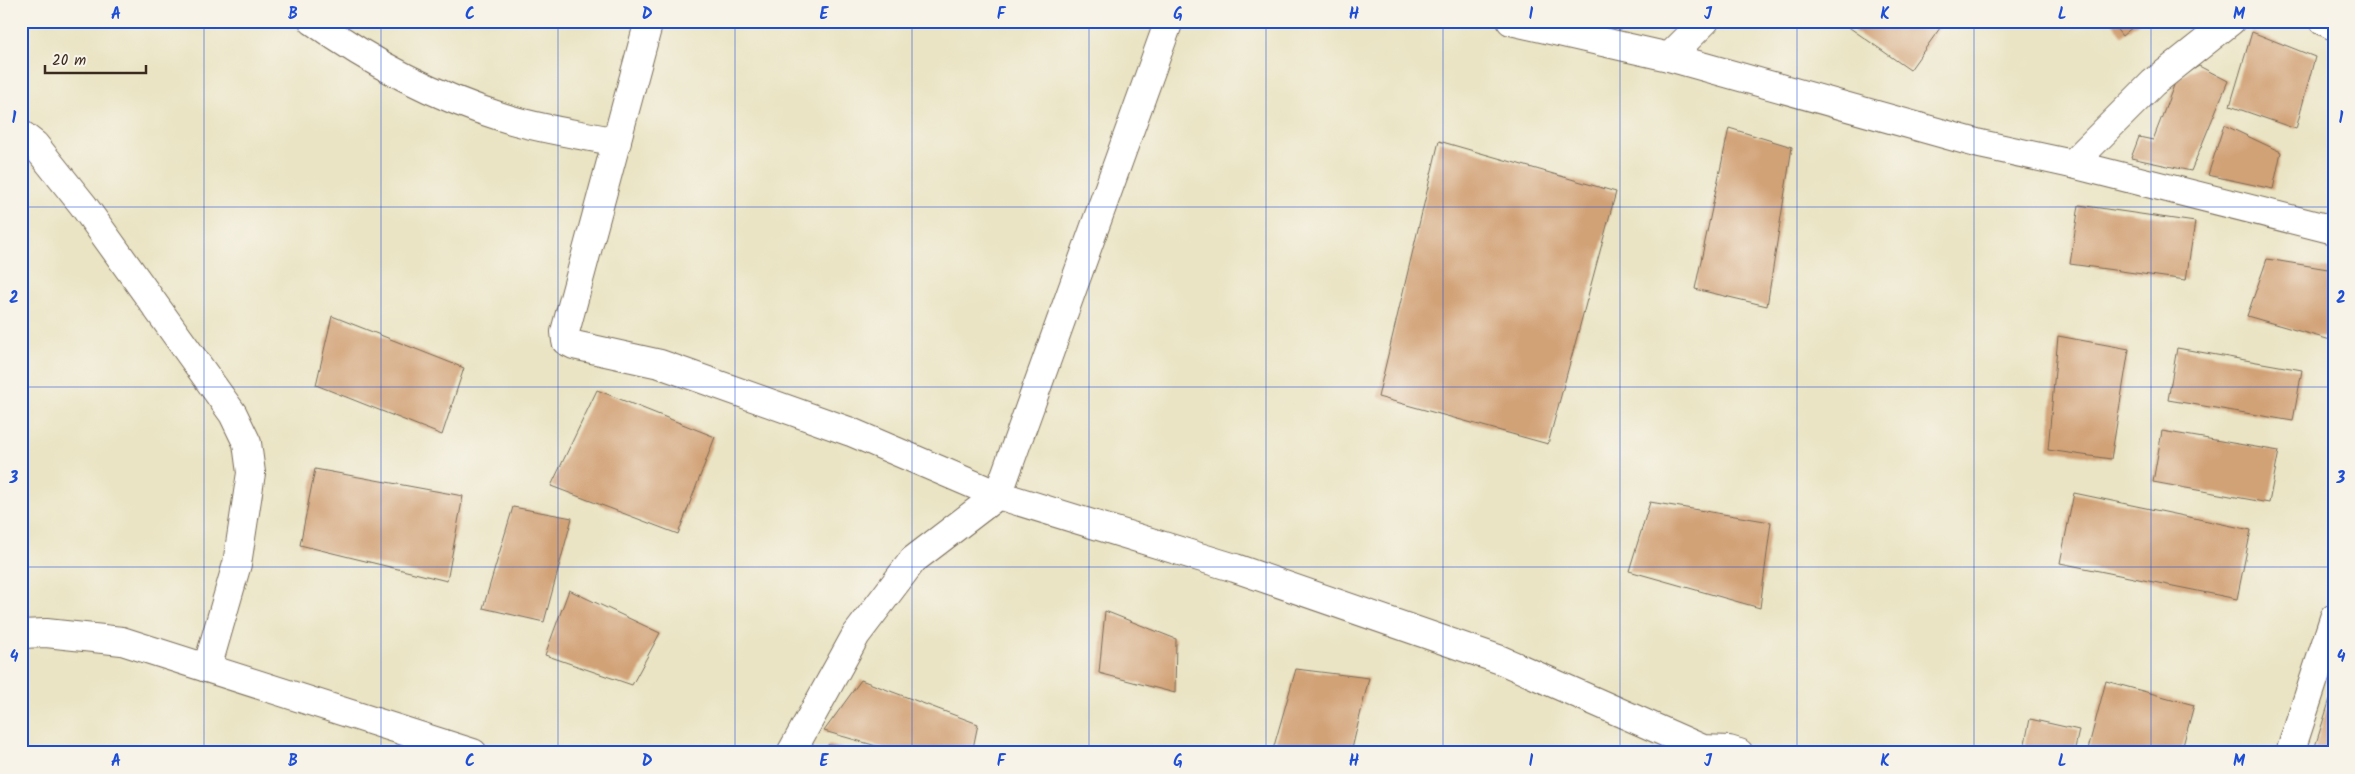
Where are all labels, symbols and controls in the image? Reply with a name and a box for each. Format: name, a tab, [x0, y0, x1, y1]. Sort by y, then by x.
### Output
text: A	[111, 2, 121, 27]
text: B	[288, 2, 298, 27]
text: C	[465, 2, 475, 27]
text: D	[642, 2, 653, 27]
text: E	[820, 2, 830, 27]
text: F	[997, 2, 1007, 27]
text: G	[1173, 2, 1183, 27]
text: H	[1349, 2, 1359, 27]
text: I	[1529, 2, 1534, 27]
text: J	[1704, 2, 1713, 27]
text: K	[1880, 2, 1890, 27]
text: L	[2058, 2, 2066, 27]
text: M	[2233, 2, 2246, 27]
scale bar	[45, 42, 146, 74]
text: 20 m	[52, 49, 86, 73]
text: 1	[12, 106, 17, 131]
text: 1	[2339, 106, 2344, 131]
text: 2	[9, 286, 19, 311]
text: 2	[2336, 286, 2346, 311]
text: 3	[9, 466, 19, 491]
text: 3	[2336, 466, 2346, 491]
text: 4	[10, 645, 19, 670]
text: 4	[2337, 645, 2346, 670]
text: A	[111, 749, 121, 774]
text: B	[288, 749, 298, 774]
text: C	[465, 749, 475, 774]
text: D	[642, 749, 653, 774]
text: E	[820, 749, 830, 774]
text: F	[997, 749, 1007, 774]
text: G	[1173, 749, 1183, 774]
text: H	[1349, 749, 1359, 774]
text: I	[1529, 749, 1534, 774]
text: J	[1704, 749, 1713, 774]
text: K	[1880, 749, 1890, 774]
text: L	[2058, 749, 2066, 774]
text: M	[2233, 749, 2246, 774]

